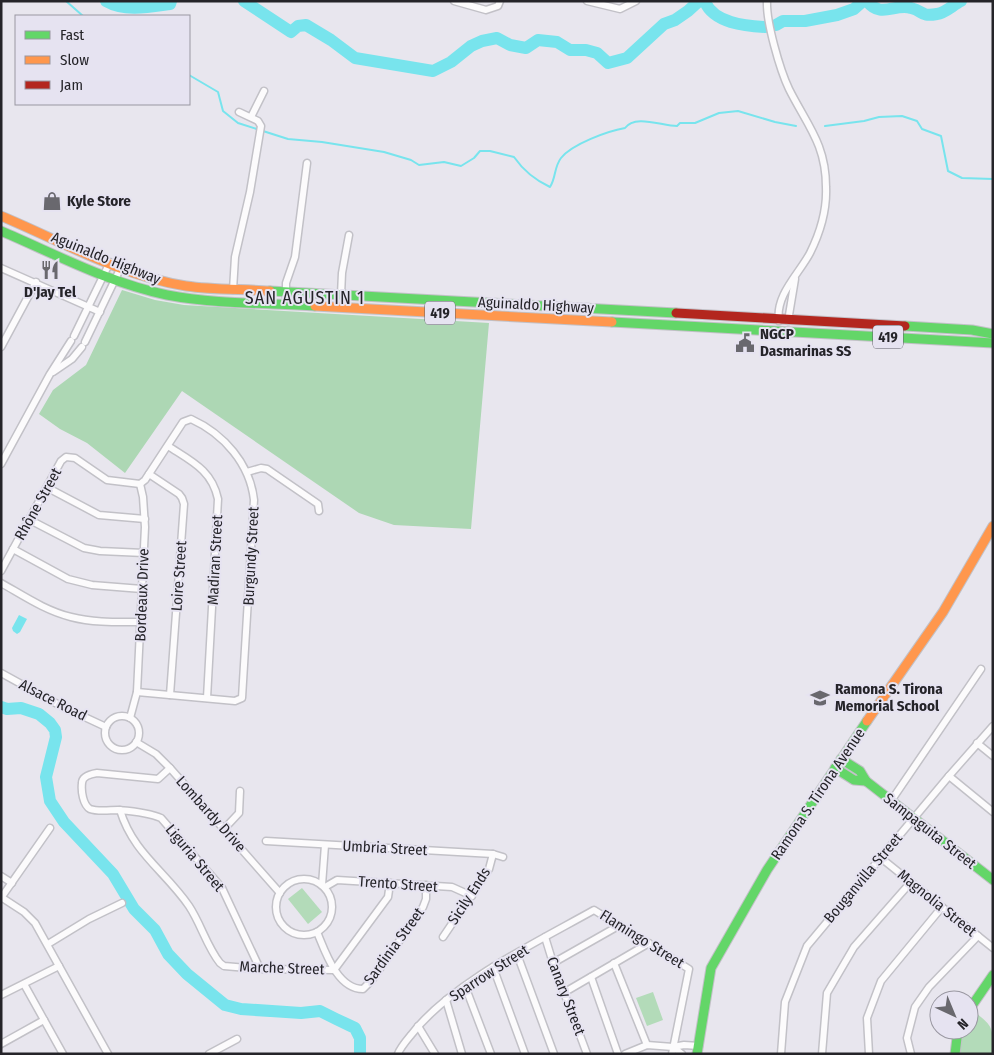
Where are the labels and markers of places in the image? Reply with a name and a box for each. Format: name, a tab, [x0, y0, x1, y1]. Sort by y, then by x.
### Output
shop icon: Kyle Store	[41, 190, 63, 212]
place label: Kyle Store	[67, 192, 131, 210]
restaurant icon: D'Jay Tel	[39, 259, 61, 281]
place label: D'Jay Tel	[24, 283, 77, 301]
place label: NGCP Dasmarinas SS	[760, 325, 852, 360]
public building icon: NGCP Dasmarinas SS	[734, 332, 756, 354]
place label: Ramona S. Tirona Memorial School	[835, 680, 943, 715]
school or university icon: Ramona S. Tirona Memorial School	[809, 687, 831, 709]

